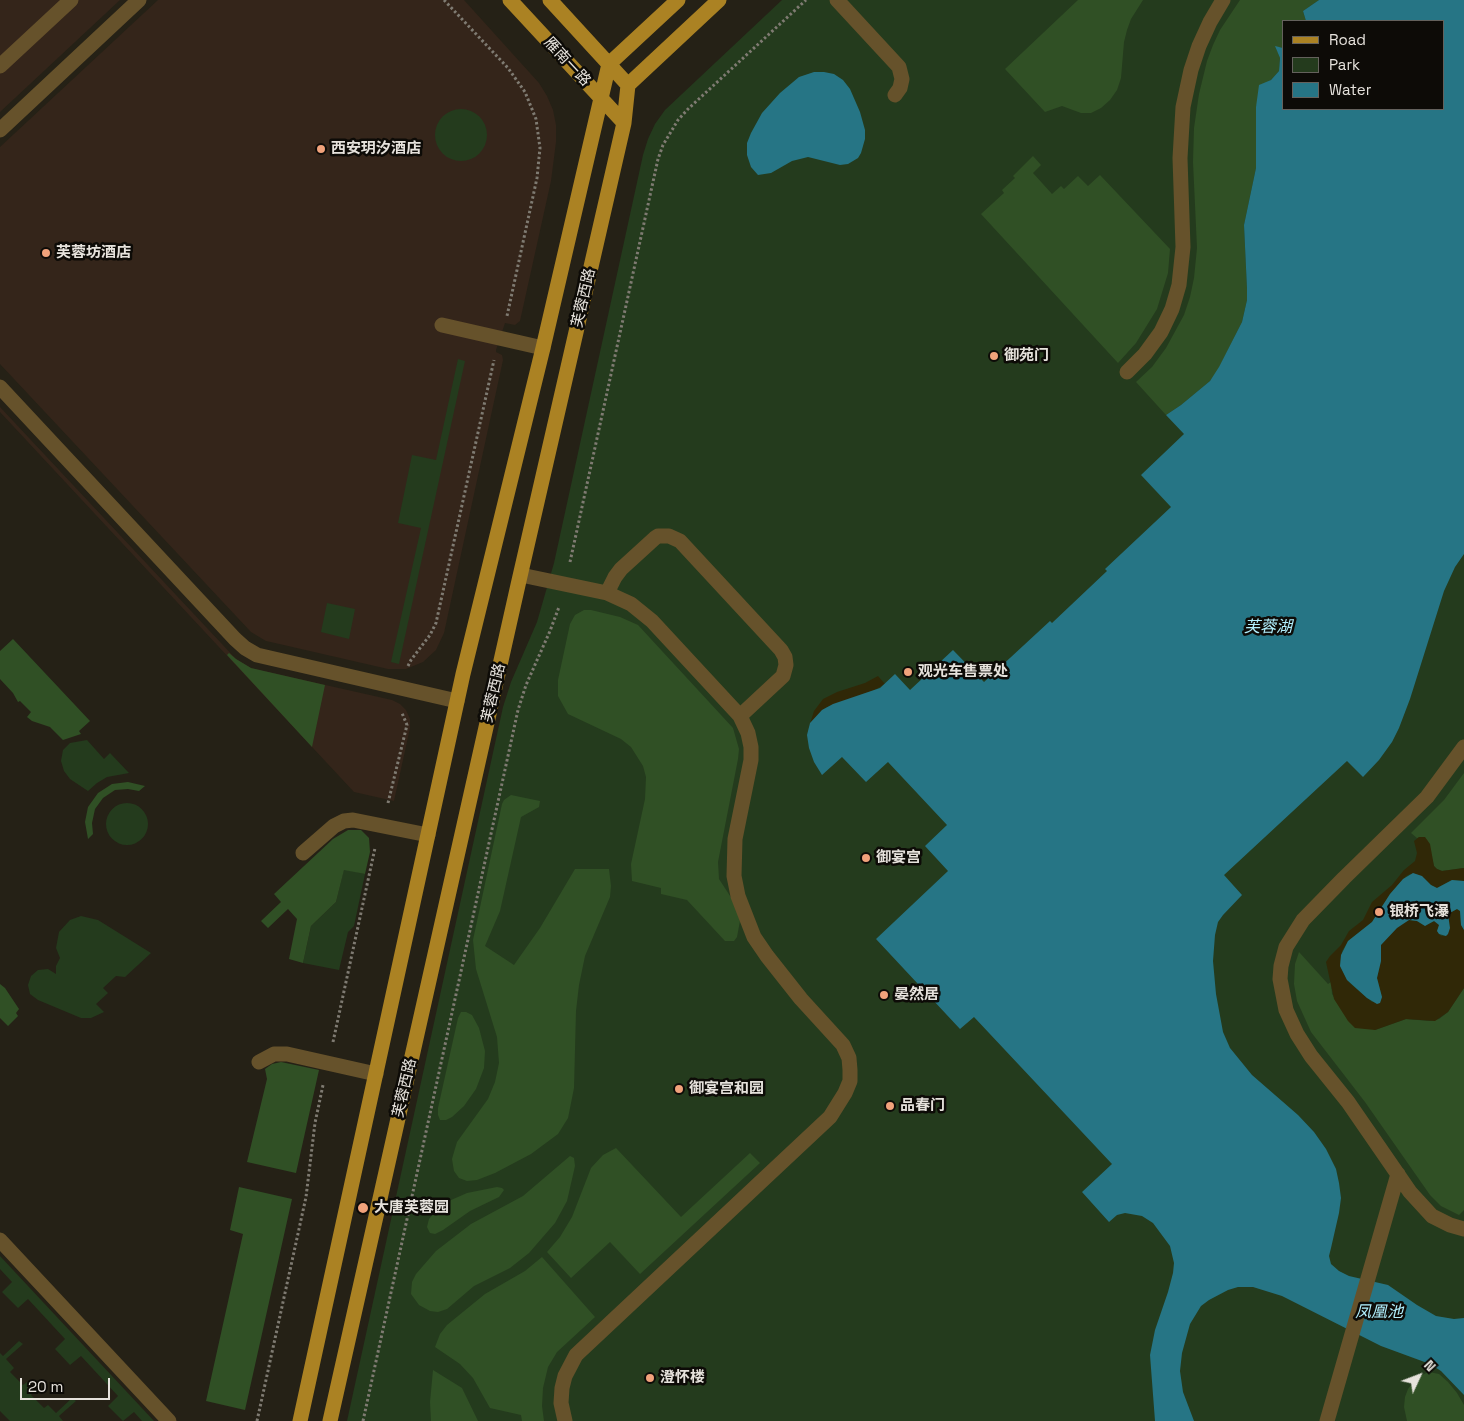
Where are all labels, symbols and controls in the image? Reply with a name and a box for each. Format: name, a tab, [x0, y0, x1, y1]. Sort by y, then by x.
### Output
legend	[1282, 20, 1444, 110]
text: Road	[1329, 30, 1366, 49]
street label: 雁南一路	[540, 34, 594, 90]
text: Park	[1329, 55, 1360, 74]
text: Water	[1329, 80, 1371, 99]
place label: 西安玥汐酒店	[331, 140, 421, 158]
marker: 西安玥汐酒店	[315, 143, 327, 155]
place label: 芙蓉坊酒店	[56, 244, 131, 262]
marker: 芙蓉坊酒店	[40, 247, 52, 259]
street label: 芙蓉西路	[568, 267, 600, 329]
place label: 御苑门	[1004, 347, 1049, 365]
marker: 御苑门	[988, 350, 1000, 362]
water label: 芙蓉湖	[1244, 618, 1292, 638]
street label: 芙蓉西路	[478, 662, 510, 724]
place label: 观光车售票处	[918, 663, 1008, 681]
marker: 观光车售票处	[902, 666, 914, 678]
place label: 御宴宫	[876, 849, 921, 867]
marker: 御宴宫	[860, 852, 872, 864]
place label: 银桥飞瀑	[1389, 903, 1449, 921]
marker: 银桥飞瀑	[1373, 906, 1385, 918]
place label: 晏然居	[894, 986, 939, 1004]
marker: 晏然居	[878, 989, 890, 1001]
street label: 芙蓉西路	[389, 1057, 421, 1119]
place label: 御宴宫和园	[689, 1080, 764, 1098]
marker: 御宴宫和园	[673, 1083, 685, 1095]
place label: 品春门	[900, 1097, 945, 1115]
marker: 品春门	[884, 1100, 896, 1112]
place label: 大唐芙蓉园	[374, 1199, 449, 1217]
marker: 大唐芙蓉园	[356, 1201, 370, 1215]
water label: 凤凰池	[1355, 1303, 1403, 1323]
north arrow	[1394, 1351, 1444, 1401]
text: N	[1420, 1356, 1440, 1375]
scale bar	[22, 1368, 112, 1400]
place label: 澄怀楼	[660, 1369, 705, 1387]
marker: 澄怀楼	[644, 1372, 656, 1384]
text: 20 m	[28, 1377, 63, 1396]

